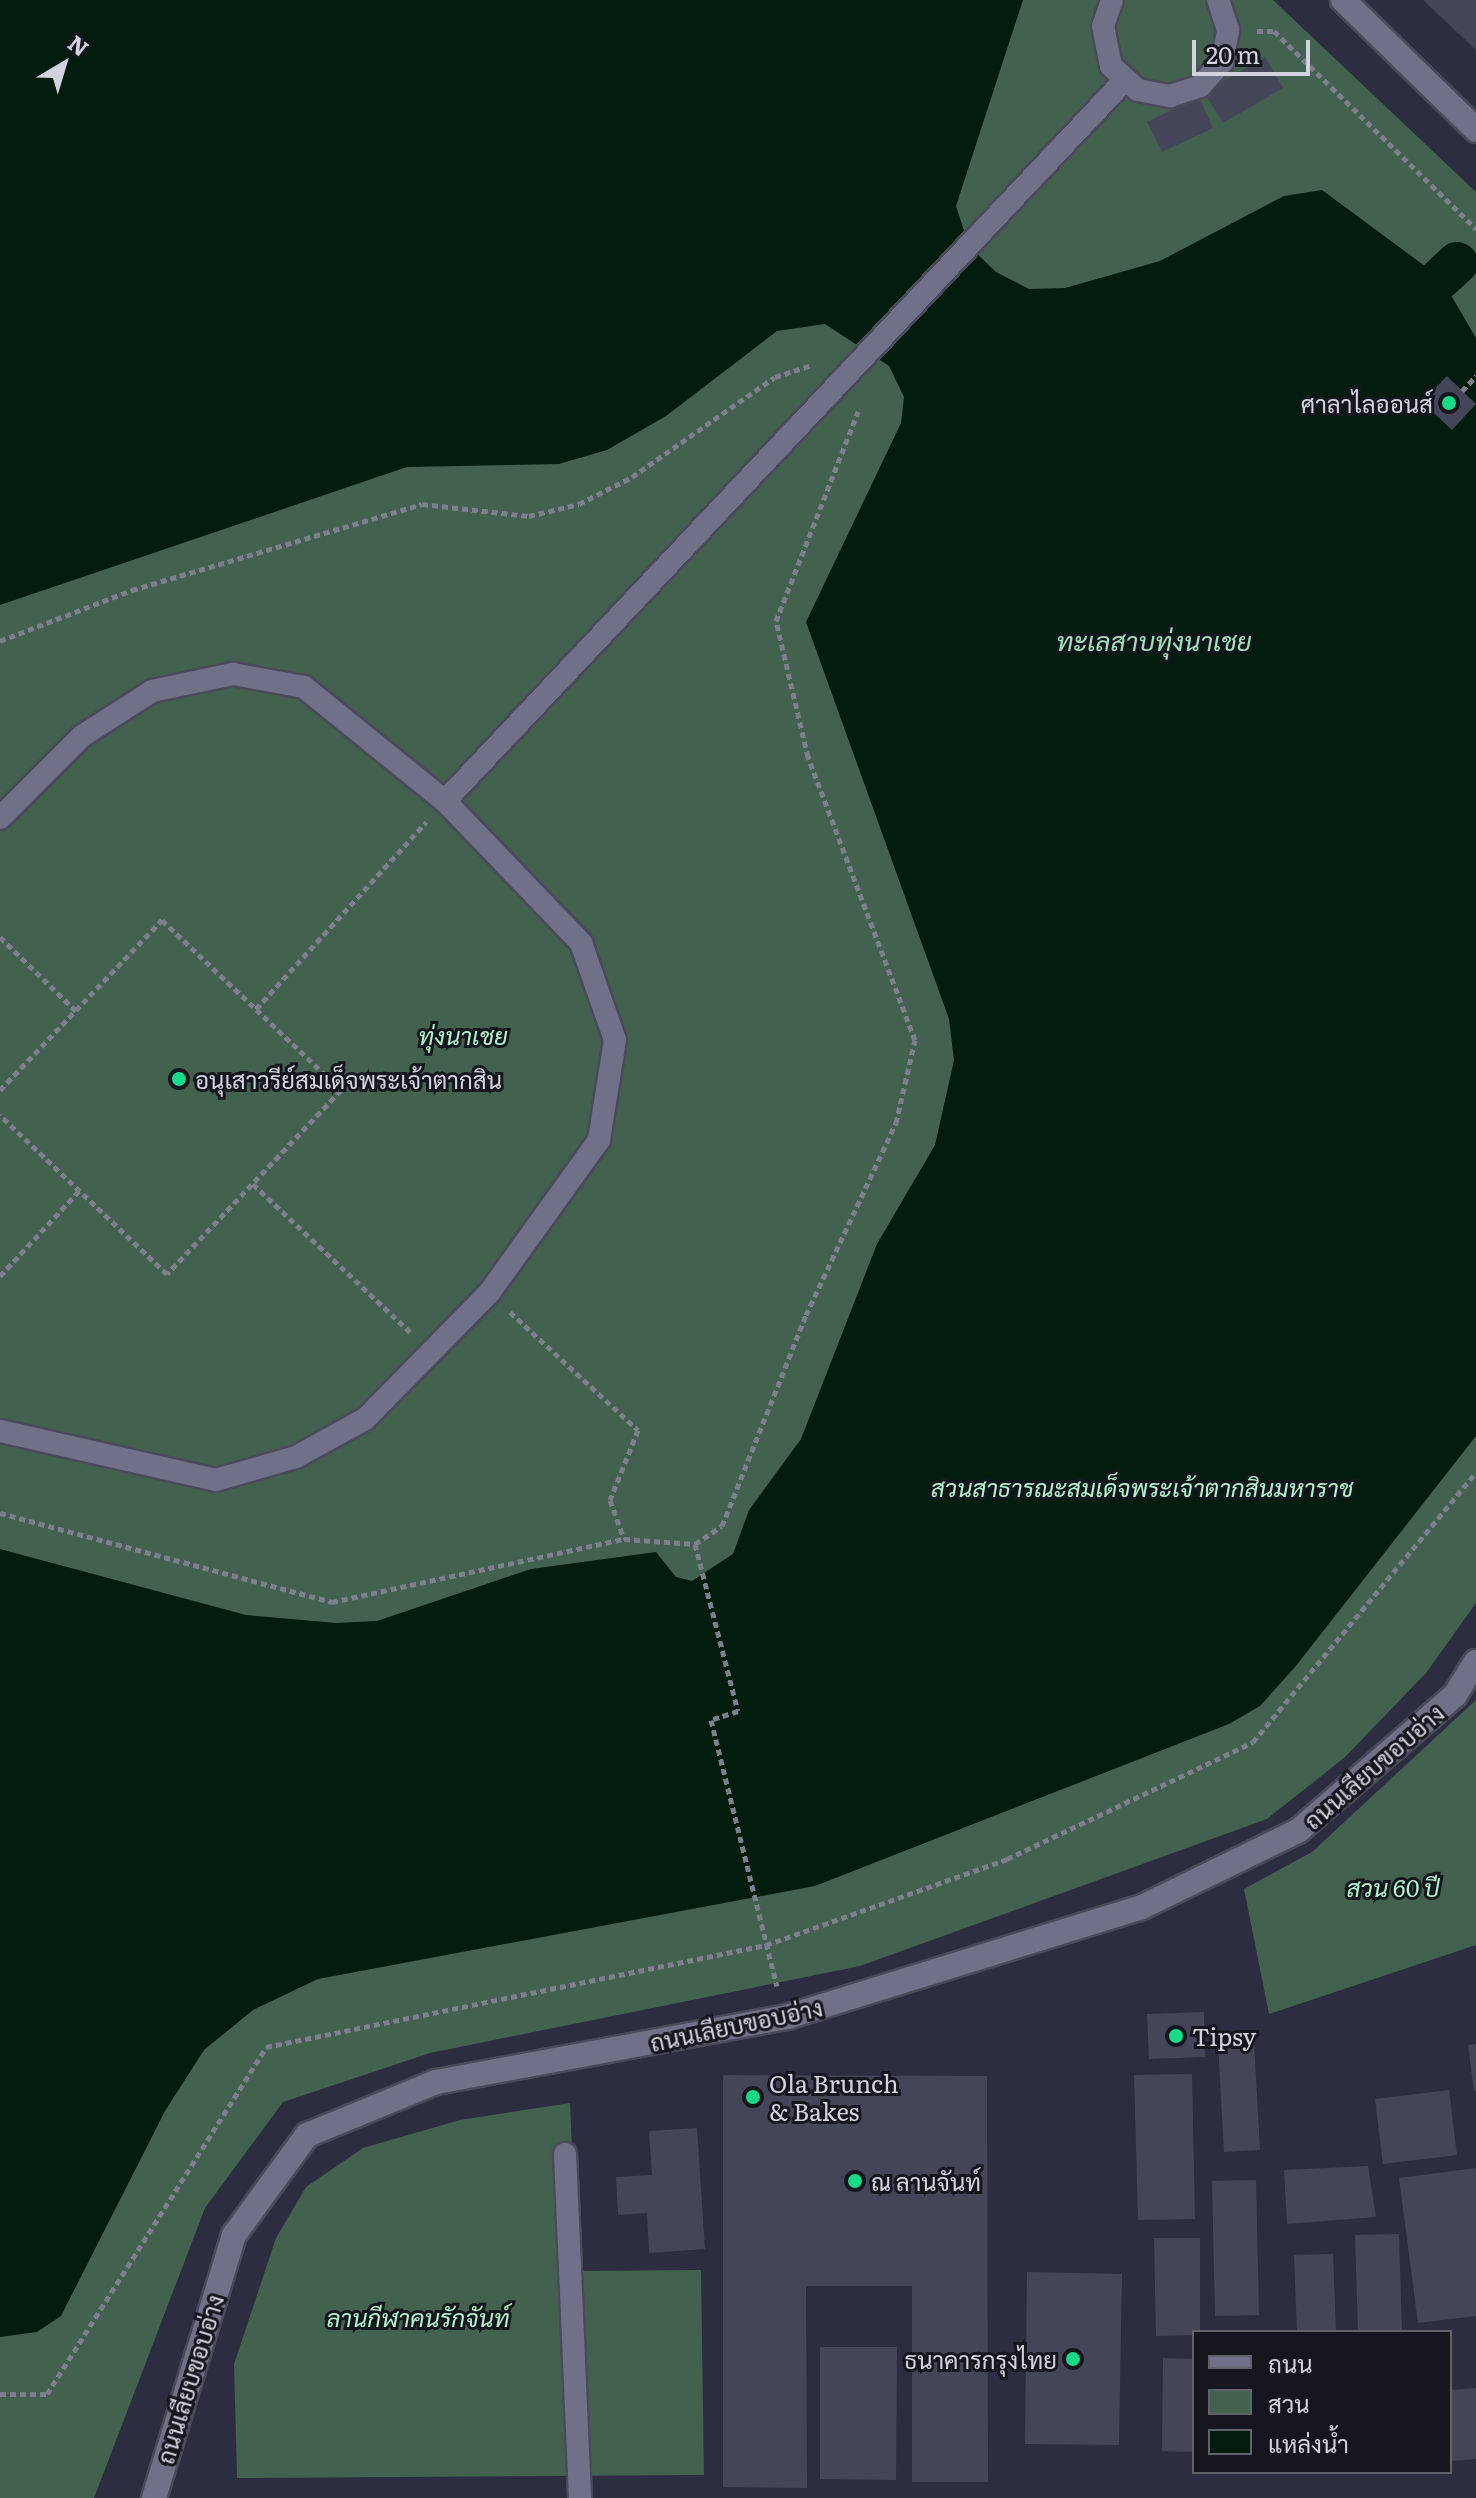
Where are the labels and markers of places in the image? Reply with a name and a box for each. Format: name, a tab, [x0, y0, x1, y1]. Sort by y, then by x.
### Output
place label: ศาลาไลออนส์	[1301, 389, 1433, 417]
marker: ศาลาไลออนส์	[1440, 394, 1458, 412]
place label: อนุเสาวรีย์สมเด็จพระเจ้าตากสิน	[195, 1065, 502, 1093]
marker: อนุเสาวรีย์สมเด็จพระเจ้าตากสิน	[170, 1070, 188, 1088]
place label: Tipsy	[1192, 2022, 1256, 2050]
marker: Tipsy	[1167, 2027, 1185, 2045]
place label: Ola Brunch & Bakes	[769, 2069, 899, 2125]
marker: Ola Brunch & Bakes	[744, 2088, 762, 2106]
place label: ณ ลานจันท์	[871, 2167, 981, 2195]
marker: ณ ลานจันท์	[846, 2172, 864, 2190]
place label: ธนาคารกรุงไทย	[904, 2345, 1057, 2373]
marker: ธนาคารกรุงไทย	[1064, 2350, 1082, 2368]

